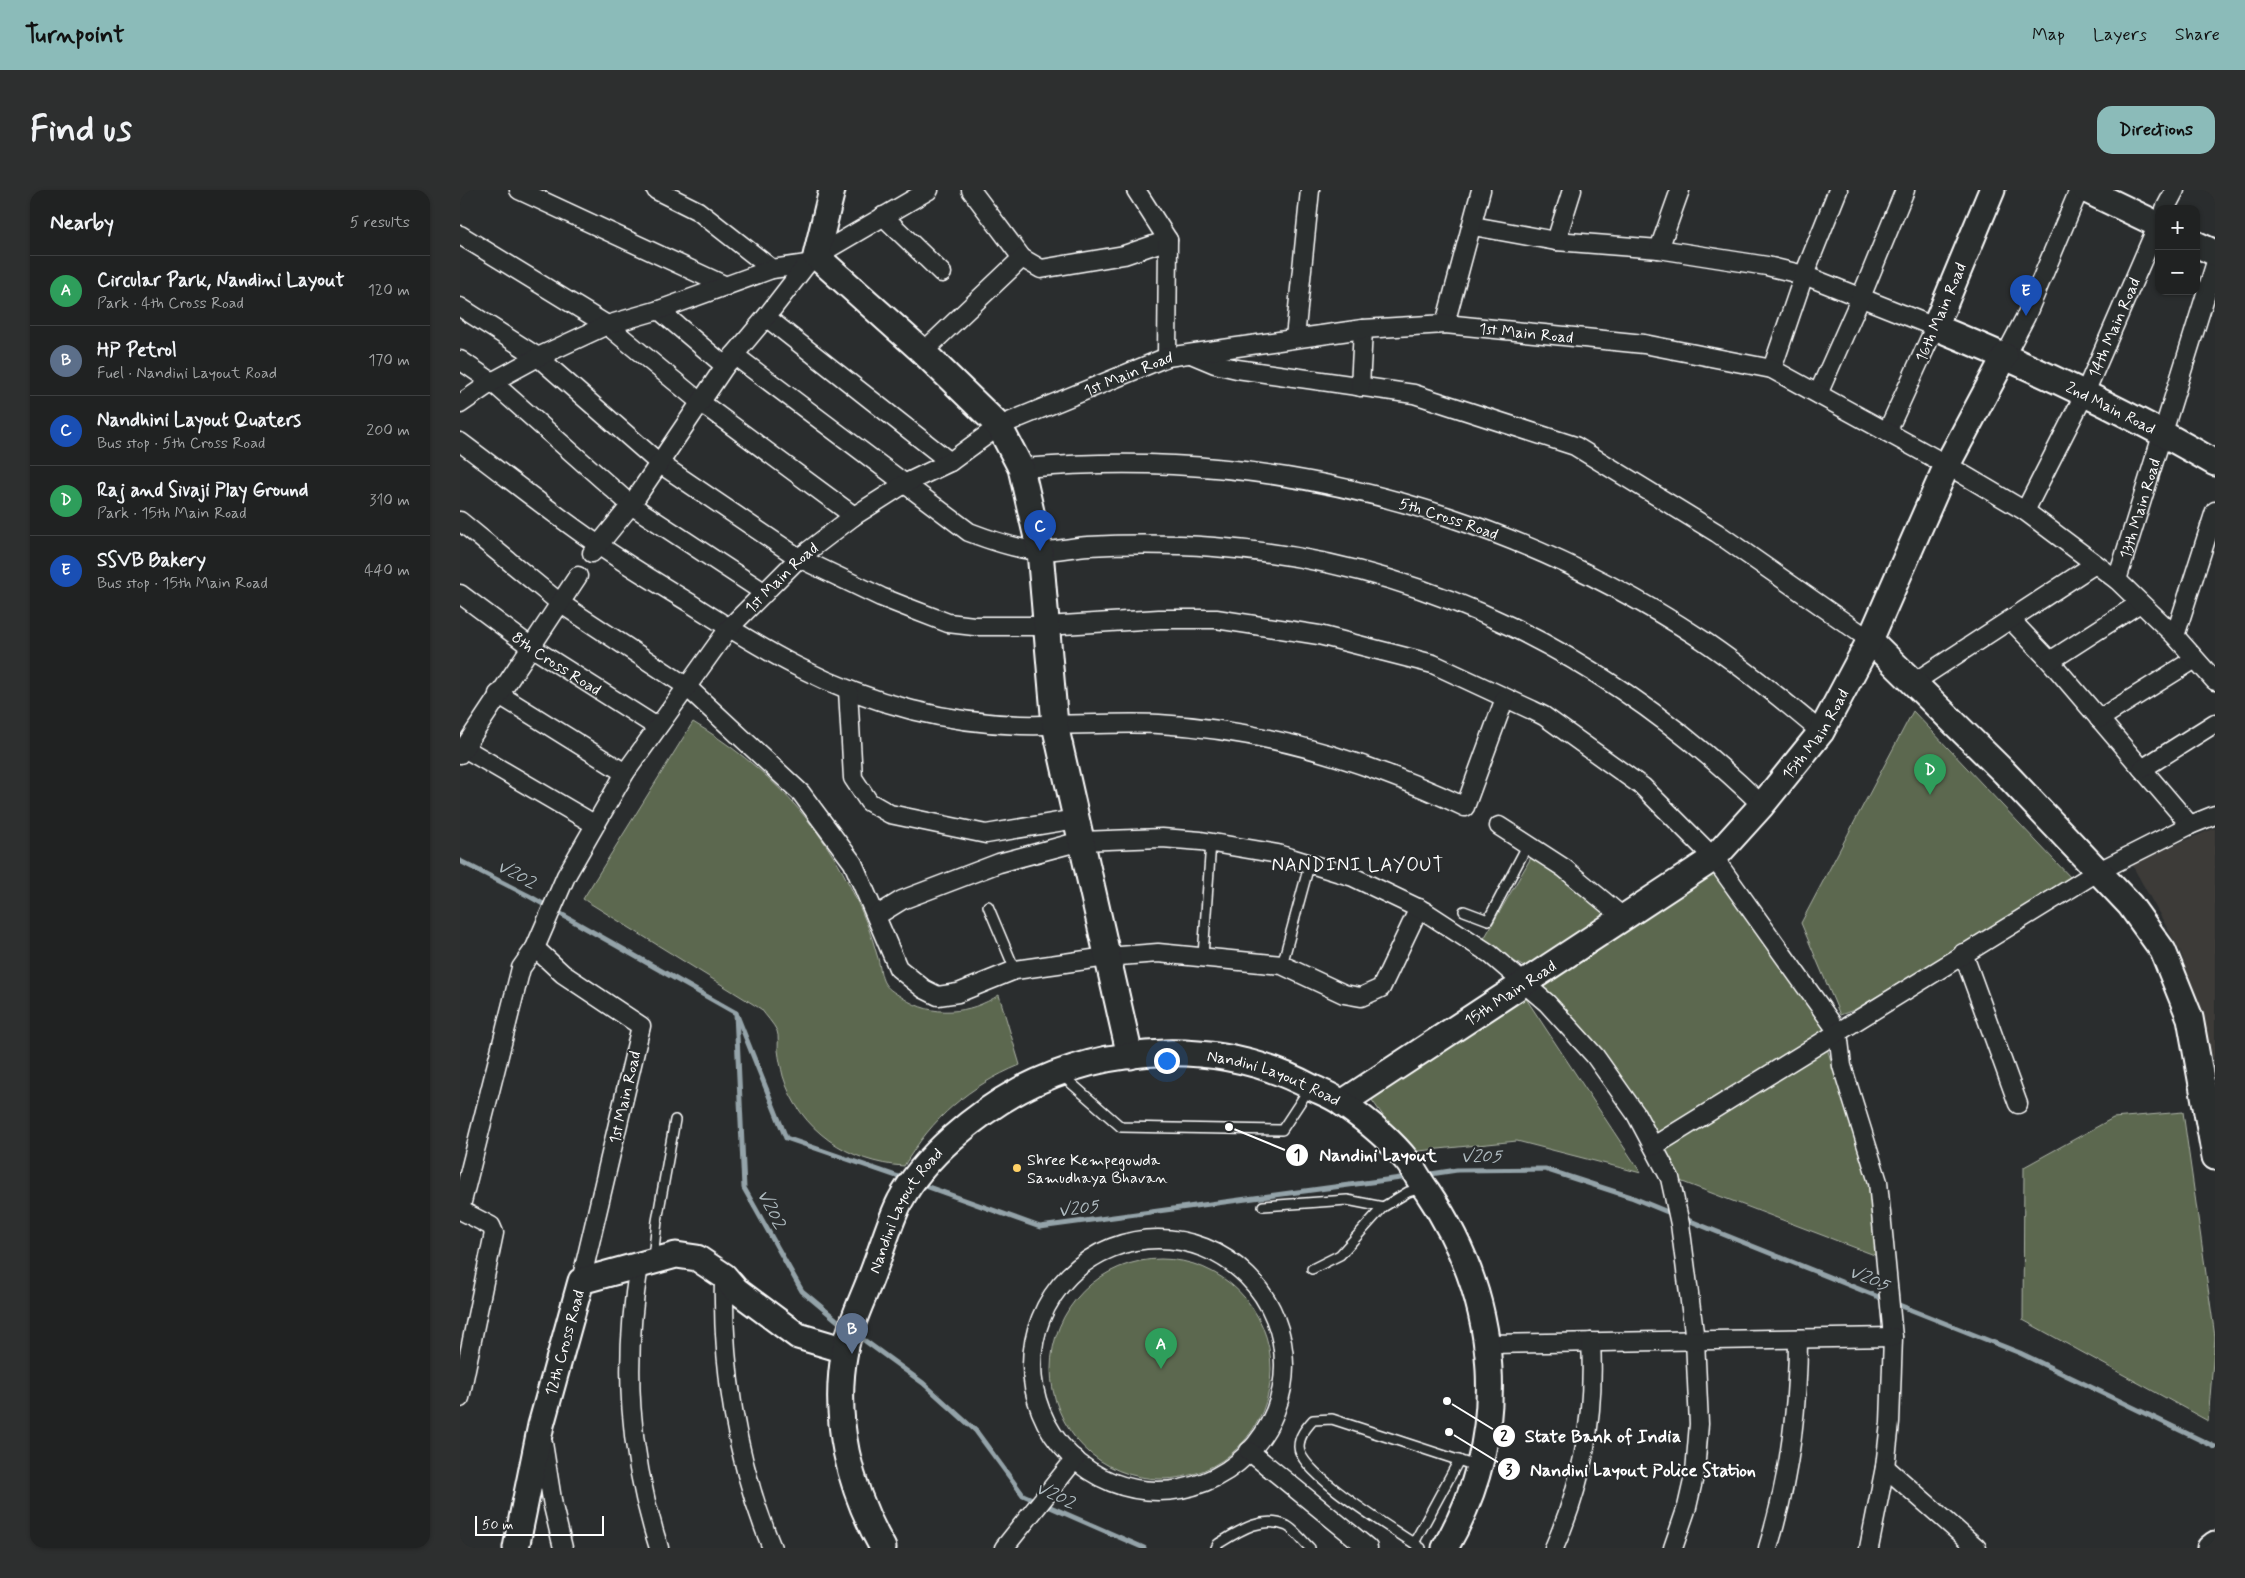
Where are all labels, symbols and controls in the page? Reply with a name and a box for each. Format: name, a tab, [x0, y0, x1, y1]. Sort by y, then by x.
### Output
text: Turnpoint	[25, 20, 125, 51]
text: Map	[2032, 23, 2065, 47]
text: Layers	[2093, 23, 2147, 47]
text: Share	[2175, 23, 2220, 47]
button: Directions	[2097, 106, 2215, 154]
text: Find us	[30, 107, 132, 153]
map controls	[2155, 205, 2200, 295]
button: +	[2155, 205, 2200, 250]
text: Nearby	[50, 209, 114, 237]
text: 5 results	[350, 212, 410, 233]
button: −	[2155, 250, 2200, 295]
street label: 16th Main Road	[1911, 260, 1972, 365]
text: Circular Park, Nandini Layout	[97, 268, 344, 293]
pin: E	[2010, 275, 2042, 316]
street label: 14th Main Road	[2084, 275, 2146, 381]
text: A	[61, 280, 71, 301]
text: 120 m	[368, 280, 410, 301]
text: Park · 4th Cross Road	[97, 293, 244, 314]
street label: 1st Main Road	[1478, 318, 1574, 349]
text: HP Petrol	[97, 338, 177, 363]
street label: 1st Main Road	[1081, 347, 1174, 402]
text: B	[61, 350, 71, 371]
text: 170 m	[368, 350, 410, 371]
text: Fuel · Nandini Layout Road	[97, 363, 277, 384]
street label: 2nd Main Road	[2062, 377, 2159, 440]
text: Nandhini Layout Quaters	[97, 408, 301, 433]
text: C	[60, 420, 72, 441]
text: 200 m	[366, 420, 410, 441]
text: Bus stop · 5th Cross Road	[97, 433, 265, 454]
street label: 13th Main Road	[2115, 456, 2166, 562]
text: Raj and Sivaji Play Ground	[97, 478, 308, 503]
text: D	[60, 490, 72, 511]
text: 310 m	[369, 490, 410, 511]
street label: 5th Cross Road	[1397, 493, 1501, 546]
text: Park · 15th Main Road	[97, 503, 247, 524]
pin: C	[1024, 510, 1056, 551]
street label: 1st Main Road	[741, 538, 823, 618]
text: SSVB Bakery	[97, 548, 206, 573]
text: E	[61, 560, 71, 581]
text: 440 m	[364, 560, 410, 581]
text: Bus stop · 15th Main Road	[97, 573, 268, 594]
street label: 8th Cross Road	[507, 627, 605, 701]
street label: 15th Main Road	[1778, 685, 1854, 784]
pin: D	[1914, 754, 1946, 795]
district label: NANDINI LAYOUT	[1271, 853, 1445, 878]
water label: V202	[493, 855, 541, 895]
street label: 15th Main Road	[1461, 956, 1561, 1032]
street label: Nandini Layout Road	[1206, 1046, 1344, 1111]
your location	[1154, 1048, 1180, 1074]
street label: 1st Main Road	[605, 1049, 646, 1146]
callout: Nandini Layout	[1284, 1138, 1447, 1171]
street label: Nandini Layout Road	[864, 1144, 948, 1277]
text: Nandini Layout	[1319, 1144, 1437, 1168]
water label: V205	[1460, 1145, 1504, 1169]
text: 1	[1294, 1146, 1300, 1166]
place label: Shree Kempegowda Samudhaya Bhavan	[1027, 1150, 1168, 1189]
marker: Shree Kempegowda Samudhaya Bhavan	[1011, 1162, 1023, 1174]
water label: V202	[751, 1186, 792, 1234]
water label: V205	[1056, 1194, 1102, 1224]
water label: V205	[1845, 1260, 1894, 1298]
street label: 12th Cross Road	[541, 1288, 590, 1398]
pin: B	[836, 1313, 868, 1354]
pin: A	[1145, 1328, 1177, 1369]
callout: State Bank of India	[1491, 1419, 1690, 1452]
text: State Bank of India	[1525, 1425, 1681, 1449]
text: 2	[1500, 1427, 1508, 1447]
callout: Nandini Layout Police Station	[1496, 1453, 1765, 1486]
text: Nandini Layout Police Station	[1530, 1459, 1756, 1483]
text: 3	[1506, 1461, 1513, 1481]
water label: V202	[1032, 1477, 1080, 1515]
scale bar	[475, 1513, 604, 1536]
text: 50 m	[482, 1516, 513, 1534]

